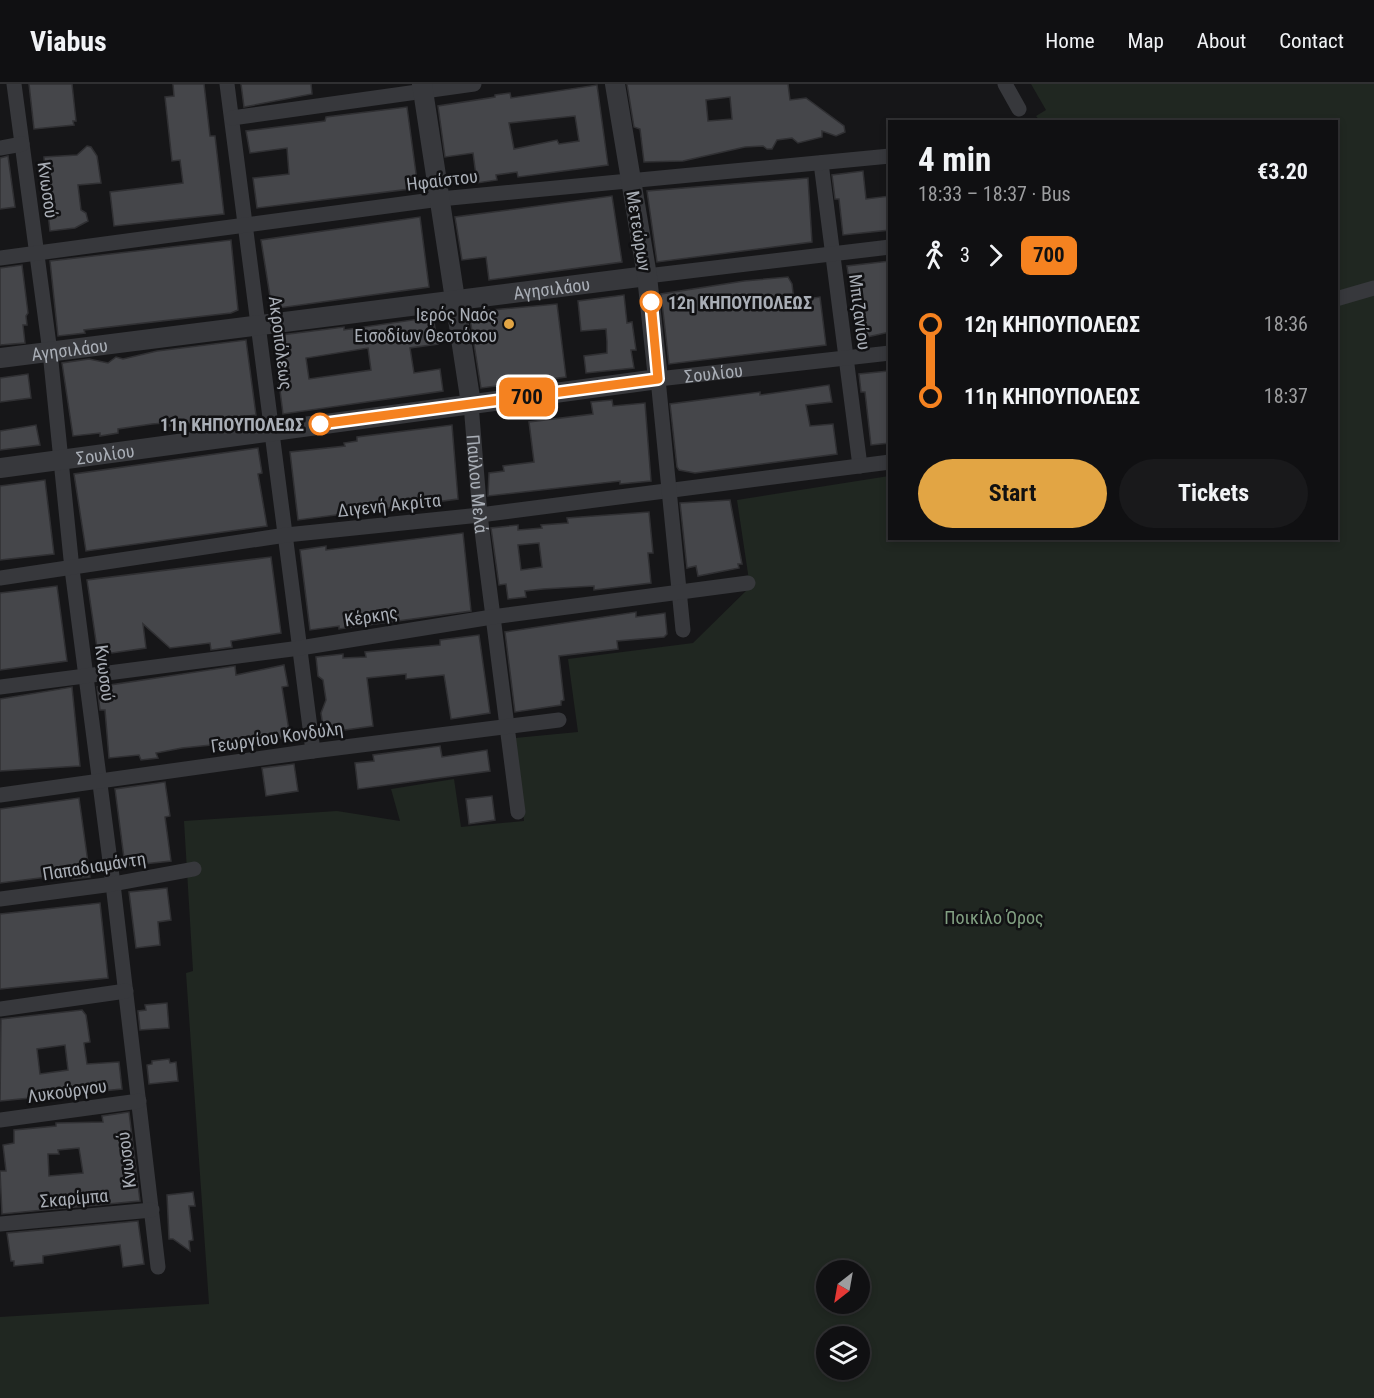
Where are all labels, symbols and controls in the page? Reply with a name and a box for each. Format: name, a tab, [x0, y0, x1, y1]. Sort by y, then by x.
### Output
text: Viabus	[30, 25, 107, 58]
text: Home	[1045, 29, 1095, 53]
text: Map	[1128, 29, 1164, 53]
text: About	[1197, 29, 1246, 53]
text: Contact	[1279, 29, 1344, 53]
text: 4 min	[918, 140, 991, 179]
text: €3.20	[1257, 159, 1308, 184]
street label: Κνωσού	[34, 160, 62, 220]
street label: Ηφαίστου	[405, 165, 479, 195]
text: 18:33 – 18:37 · Bus	[918, 182, 1071, 206]
street label: Μετεώρων	[622, 189, 656, 273]
icon: walk	[918, 239, 951, 272]
icon: forward	[979, 239, 1012, 272]
text: 3	[960, 243, 970, 267]
text: 700	[1033, 243, 1065, 267]
street label: Αγησιλάου	[512, 273, 591, 303]
street label: Μπιζανίου	[845, 273, 875, 351]
marker: 12η ΚΗΠΟΥΠΟΛΕΩΣ	[640, 291, 662, 313]
place label: 12η ΚΗΠΟΥΠΟΛΕΩΣ	[668, 292, 812, 313]
street label: Ακροπόλεως	[265, 295, 297, 391]
place label: Ιερός Ναός Εισοδίων Θεοτόκου	[354, 304, 497, 346]
text: 12η ΚΗΠΟΥΠΟΛΕΩΣ	[964, 312, 1140, 337]
text: 18:36	[1264, 312, 1308, 336]
marker: Ιερός Ναός Εισοδίων Θεοτόκου	[502, 317, 516, 331]
street label: Αγησιλάου	[30, 334, 109, 364]
street label: Σουλίου	[683, 359, 744, 386]
line badge: 700	[492, 378, 562, 416]
text: 11η ΚΗΠΟΥΠΟΛΕΩΣ	[964, 384, 1140, 409]
text: 18:37	[1264, 384, 1308, 408]
text: 700	[511, 385, 543, 409]
marker: 11η ΚΗΠΟΥΠΟΛΕΩΣ	[309, 413, 331, 435]
place label: 11η ΚΗΠΟΥΠΟΛΕΩΣ	[160, 414, 304, 435]
street label: Παύλου Μελά	[463, 433, 493, 534]
street label: Σουλίου	[75, 439, 136, 468]
button: Start	[918, 459, 1107, 528]
button: Tickets	[1119, 459, 1308, 528]
street label: Διγενή Ακρίτα	[336, 489, 442, 521]
street label: Κέρκης	[343, 601, 399, 631]
street label: Κνωσού	[91, 644, 119, 702]
street label: Γεωργίου Κονδύλη	[209, 717, 345, 757]
street label: Παπαδιαμάντη	[41, 847, 147, 885]
park label: Ποικίλο Όρος	[944, 907, 1044, 928]
street label: Λυκούργου	[26, 1075, 108, 1107]
street label: Κνωσού	[112, 1131, 140, 1189]
street label: Σκαρίμπα	[39, 1185, 109, 1211]
north arrow	[816, 1260, 870, 1314]
map controls	[816, 1260, 870, 1380]
button: layers	[816, 1326, 870, 1380]

